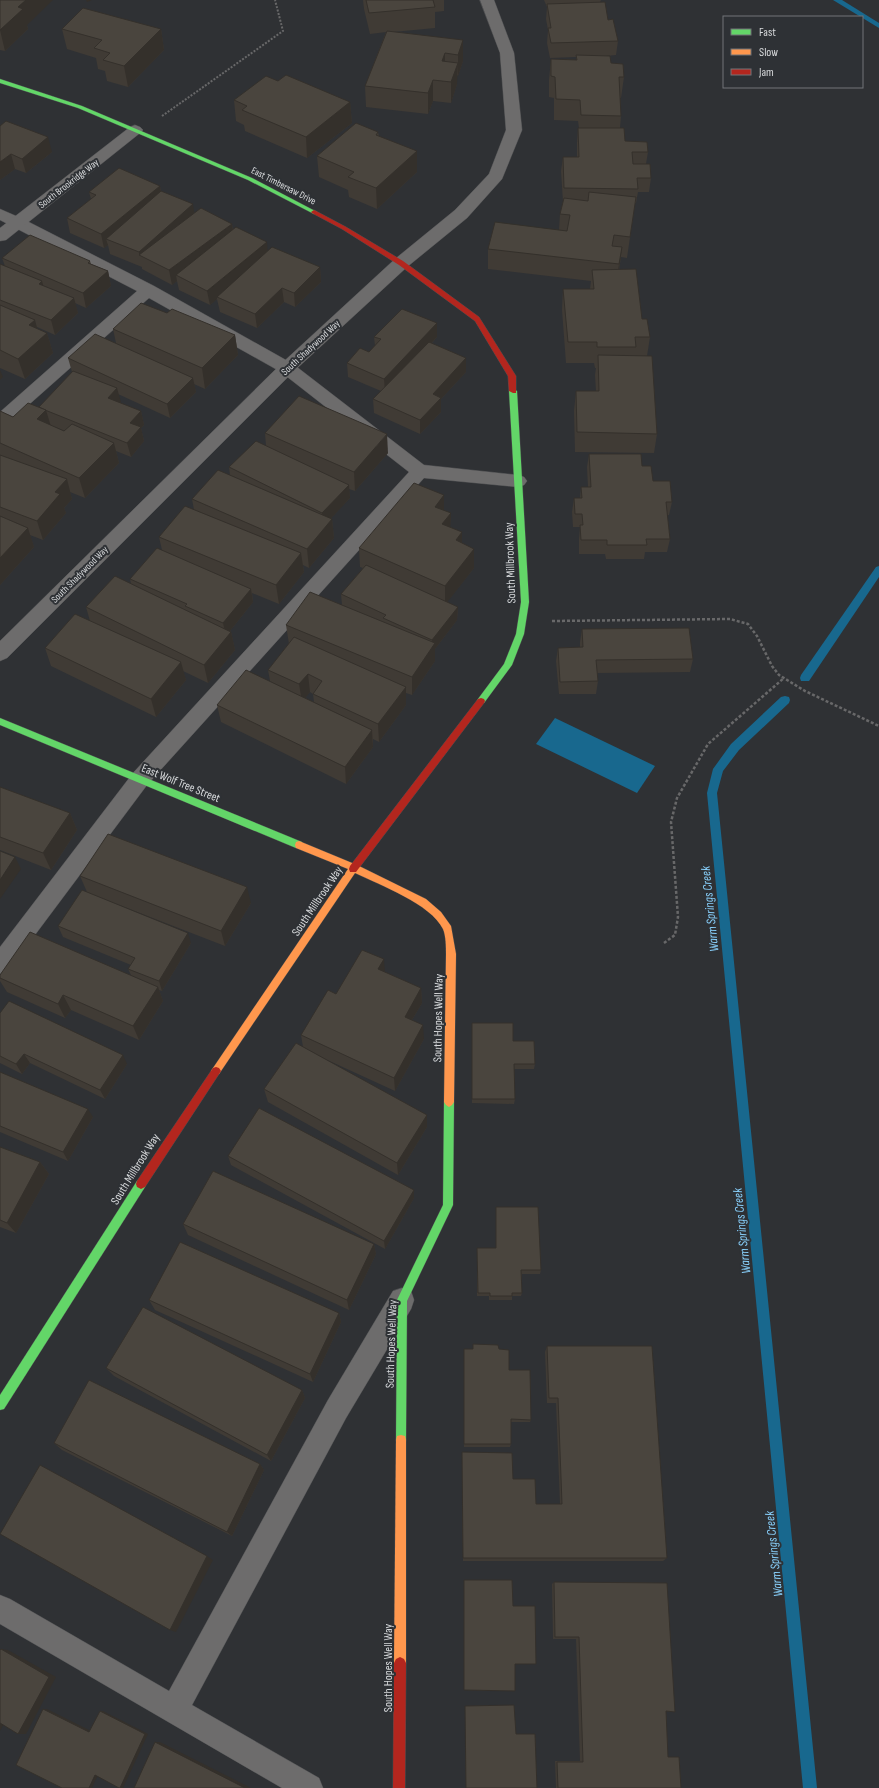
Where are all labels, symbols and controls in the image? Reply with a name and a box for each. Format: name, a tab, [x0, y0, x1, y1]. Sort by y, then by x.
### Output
legend	[723, 16, 863, 88]
text: Fast	[759, 25, 776, 40]
text: Slow	[759, 45, 778, 60]
text: Jam	[758, 65, 774, 80]
street label: South Brookridge Way	[36, 156, 101, 211]
street label: East Timbersaw Drive	[249, 164, 318, 207]
street label: South Shadywood Way	[279, 318, 342, 378]
street label: South Millbrook Way	[502, 522, 519, 604]
street label: South Shadywood Way	[49, 544, 111, 606]
street label: East Wolf Tree Street	[139, 761, 223, 806]
street label: South Millbrook Way	[289, 863, 346, 939]
water label: Warm Springs Creek	[697, 864, 722, 952]
street label: South Hopes Well Way	[430, 973, 447, 1062]
street label: South Millbrook Way	[108, 1131, 163, 1208]
water label: Warm Springs Creek	[729, 1186, 754, 1274]
street label: South Hopes Well Way	[382, 1299, 401, 1388]
water label: Warm Springs Creek	[761, 1509, 786, 1597]
street label: South Hopes Well Way	[381, 1623, 396, 1712]

